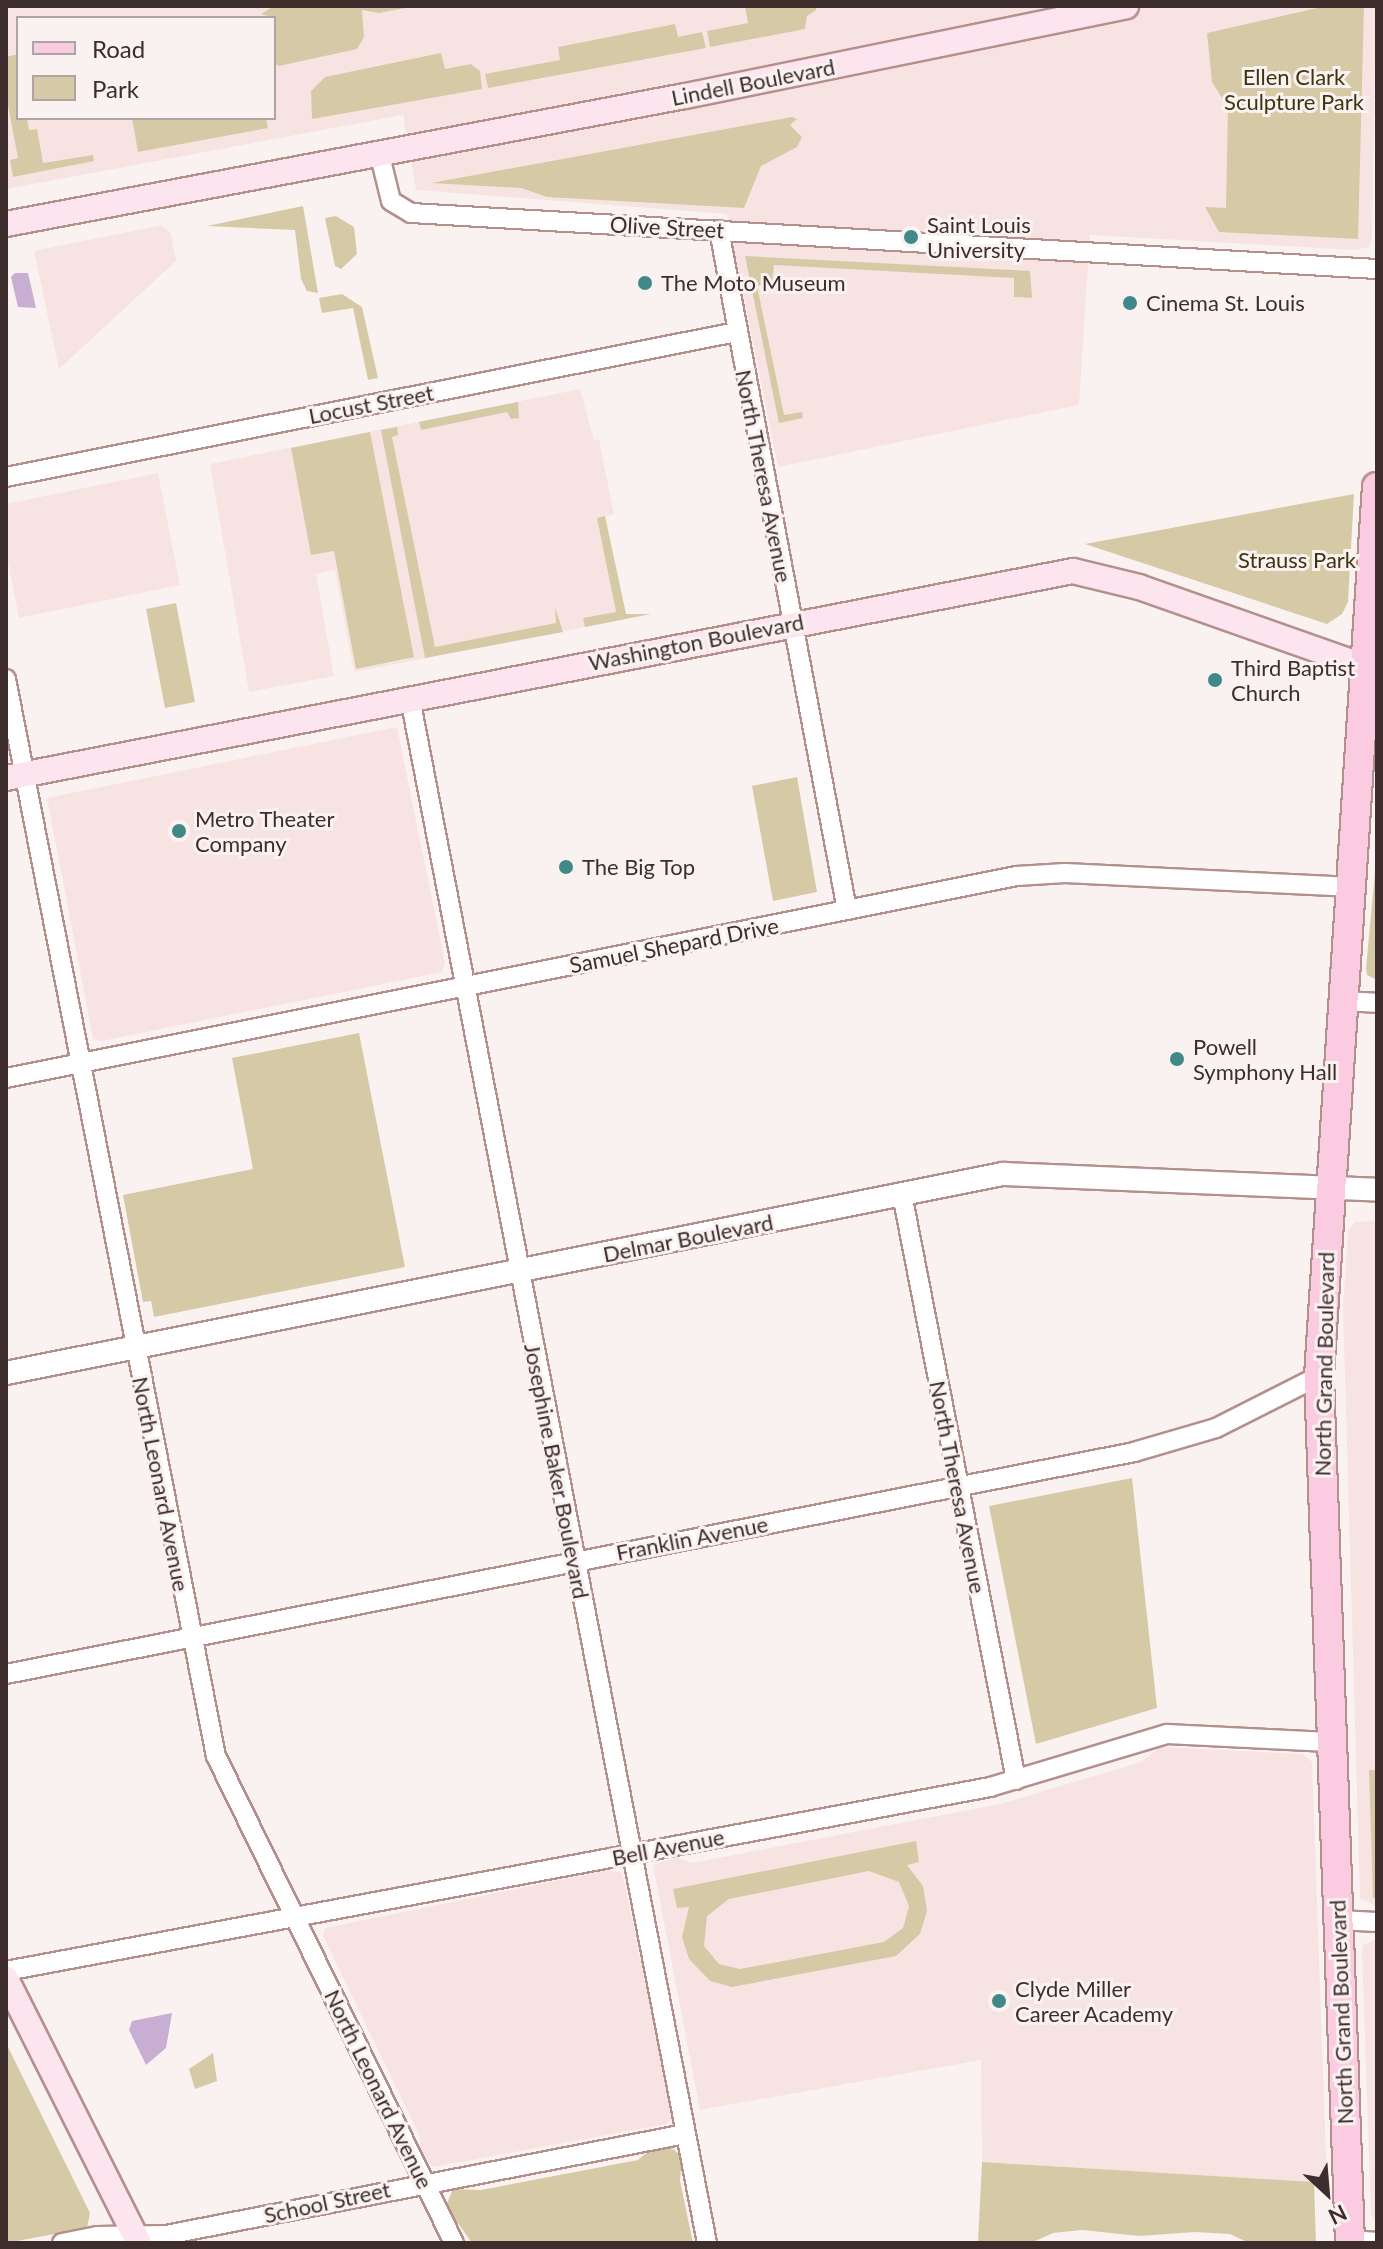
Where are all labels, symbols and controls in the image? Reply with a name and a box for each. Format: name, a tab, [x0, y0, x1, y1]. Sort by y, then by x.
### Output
legend	[16, 16, 276, 120]
text: Road	[92, 34, 145, 63]
street label: Lindell Boulevard	[669, 53, 837, 111]
park label: Ellen Clark Sculpture Park	[1224, 63, 1364, 114]
text: Park	[92, 74, 139, 103]
street label: Olive Street	[609, 211, 725, 243]
place label: Saint Louis University	[927, 211, 1031, 262]
marker: Saint Louis University	[902, 228, 920, 246]
place label: The Moto Museum	[661, 270, 846, 296]
marker: The Moto Museum	[636, 274, 654, 292]
place label: Cinema St. Louis	[1146, 290, 1305, 316]
marker: Cinema St. Louis	[1121, 294, 1139, 312]
street label: North Theresa Avenue	[730, 367, 798, 585]
street label: Locust Street	[306, 379, 436, 429]
park label: Strauss Park	[1238, 547, 1356, 573]
street label: Washington Boulevard	[586, 608, 806, 676]
place label: Third Baptist Church	[1231, 654, 1355, 706]
marker: Third Baptist Church	[1206, 671, 1224, 689]
place label: Metro Theater Company	[195, 805, 335, 856]
marker: Metro Theater Company	[170, 822, 188, 840]
place label: The Big Top	[582, 854, 696, 880]
marker: The Big Top	[557, 858, 575, 876]
street label: Samuel Shepard Drive	[567, 912, 781, 978]
place label: Powell Symphony Hall	[1193, 1033, 1338, 1084]
marker: Powell Symphony Hall	[1168, 1050, 1186, 1068]
street label: Delmar Boulevard	[600, 1209, 776, 1267]
street label: North Grand Boulevard	[1309, 1251, 1339, 1477]
street label: Josephine Baker Boulevard	[519, 1341, 595, 1601]
street label: North Leonard Avenue	[127, 1374, 195, 1594]
street label: North Theresa Avenue	[924, 1378, 992, 1596]
street label: Franklin Avenue	[613, 1510, 771, 1566]
street label: Bell Avenue	[609, 1823, 727, 1871]
street label: North Grand Boulevard	[1324, 1899, 1358, 2125]
place label: Clyde Miller Career Academy	[1015, 1975, 1174, 2026]
street label: North Leonard Avenue	[319, 1985, 439, 2193]
marker: Clyde Miller Career Academy	[990, 1992, 1008, 2010]
north arrow	[1287, 2153, 1367, 2233]
street label: School Street	[261, 2176, 393, 2228]
text: N	[1324, 2199, 1351, 2231]

